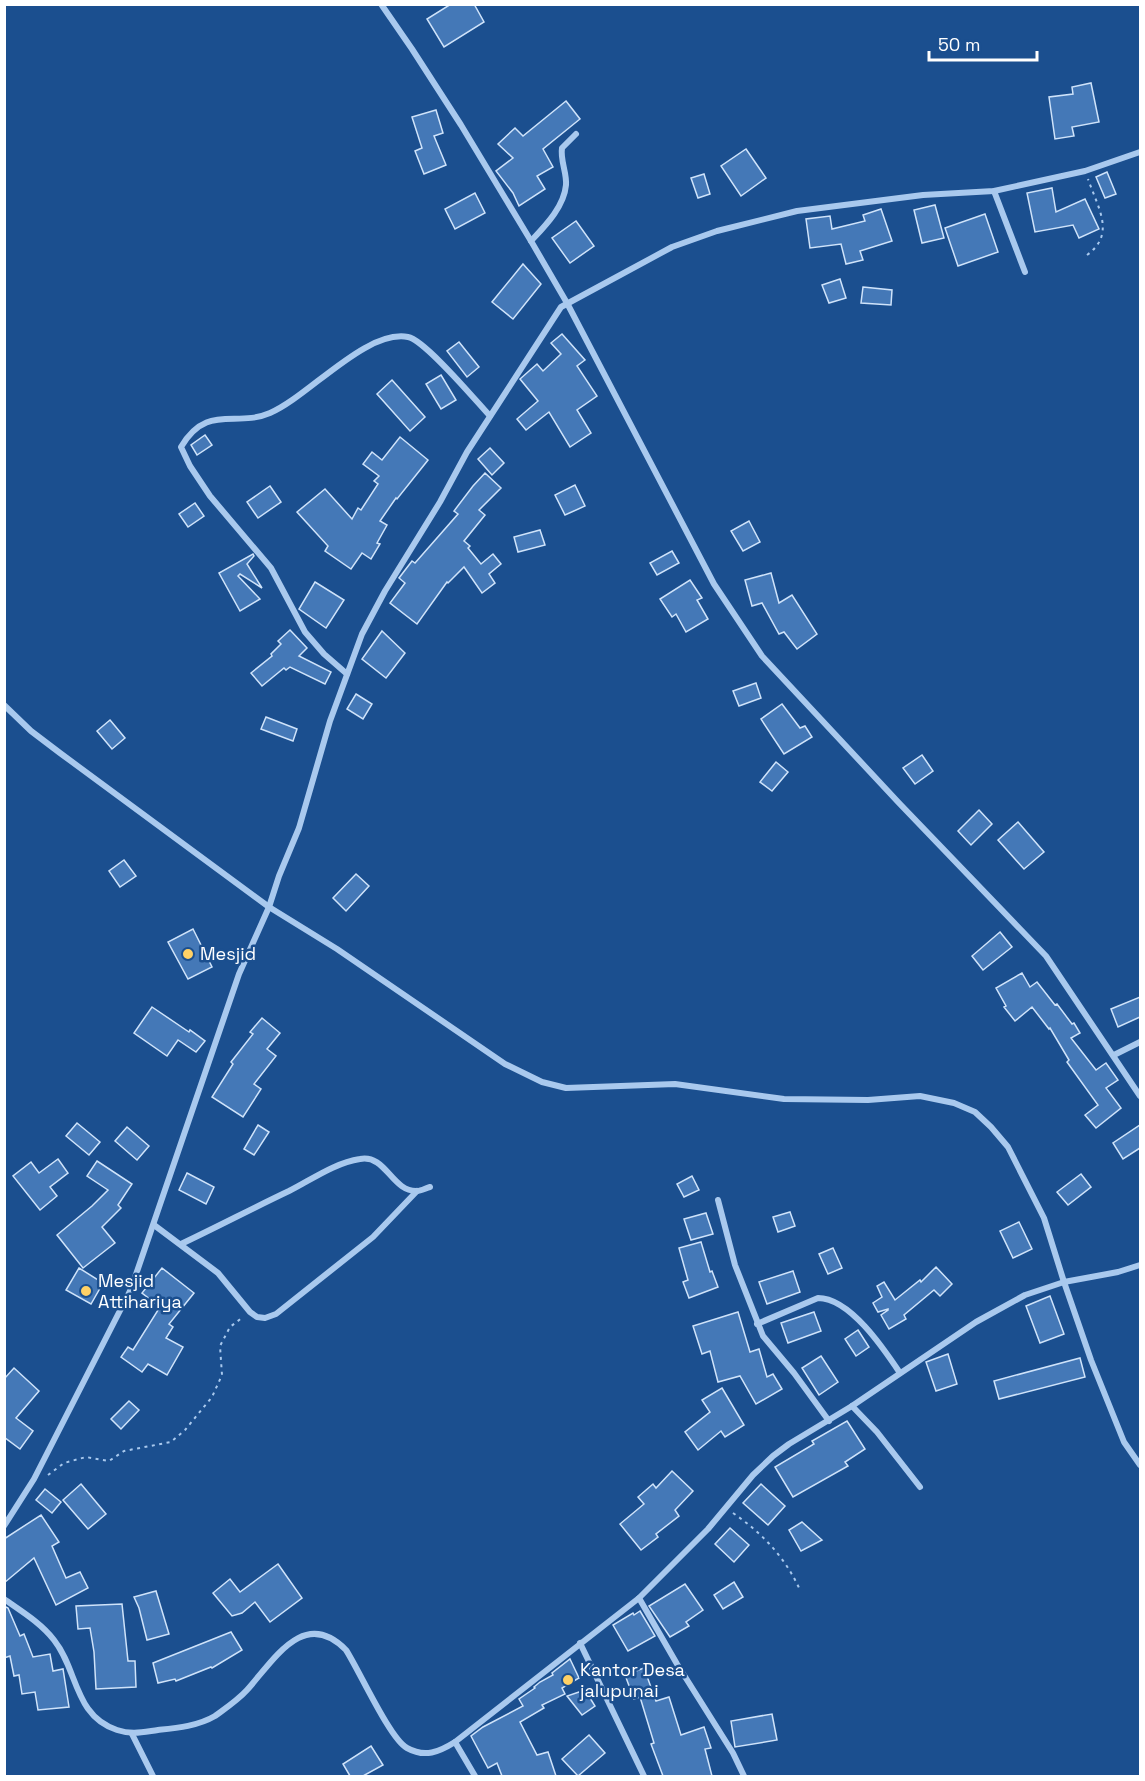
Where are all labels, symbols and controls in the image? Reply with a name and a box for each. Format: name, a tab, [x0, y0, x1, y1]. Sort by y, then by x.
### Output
scale bar	[929, 24, 1037, 62]
text: 50 m	[938, 33, 980, 56]
place label: Mesjid	[200, 942, 256, 965]
marker: Mesjid	[181, 947, 195, 961]
place label: Mesjid Attihariya	[98, 1269, 182, 1313]
marker: Mesjid Attihariya	[79, 1284, 93, 1298]
place label: Kantor Desa jalupunai	[579, 1658, 685, 1702]
marker: Kantor Desa jalupunai	[561, 1673, 575, 1687]

